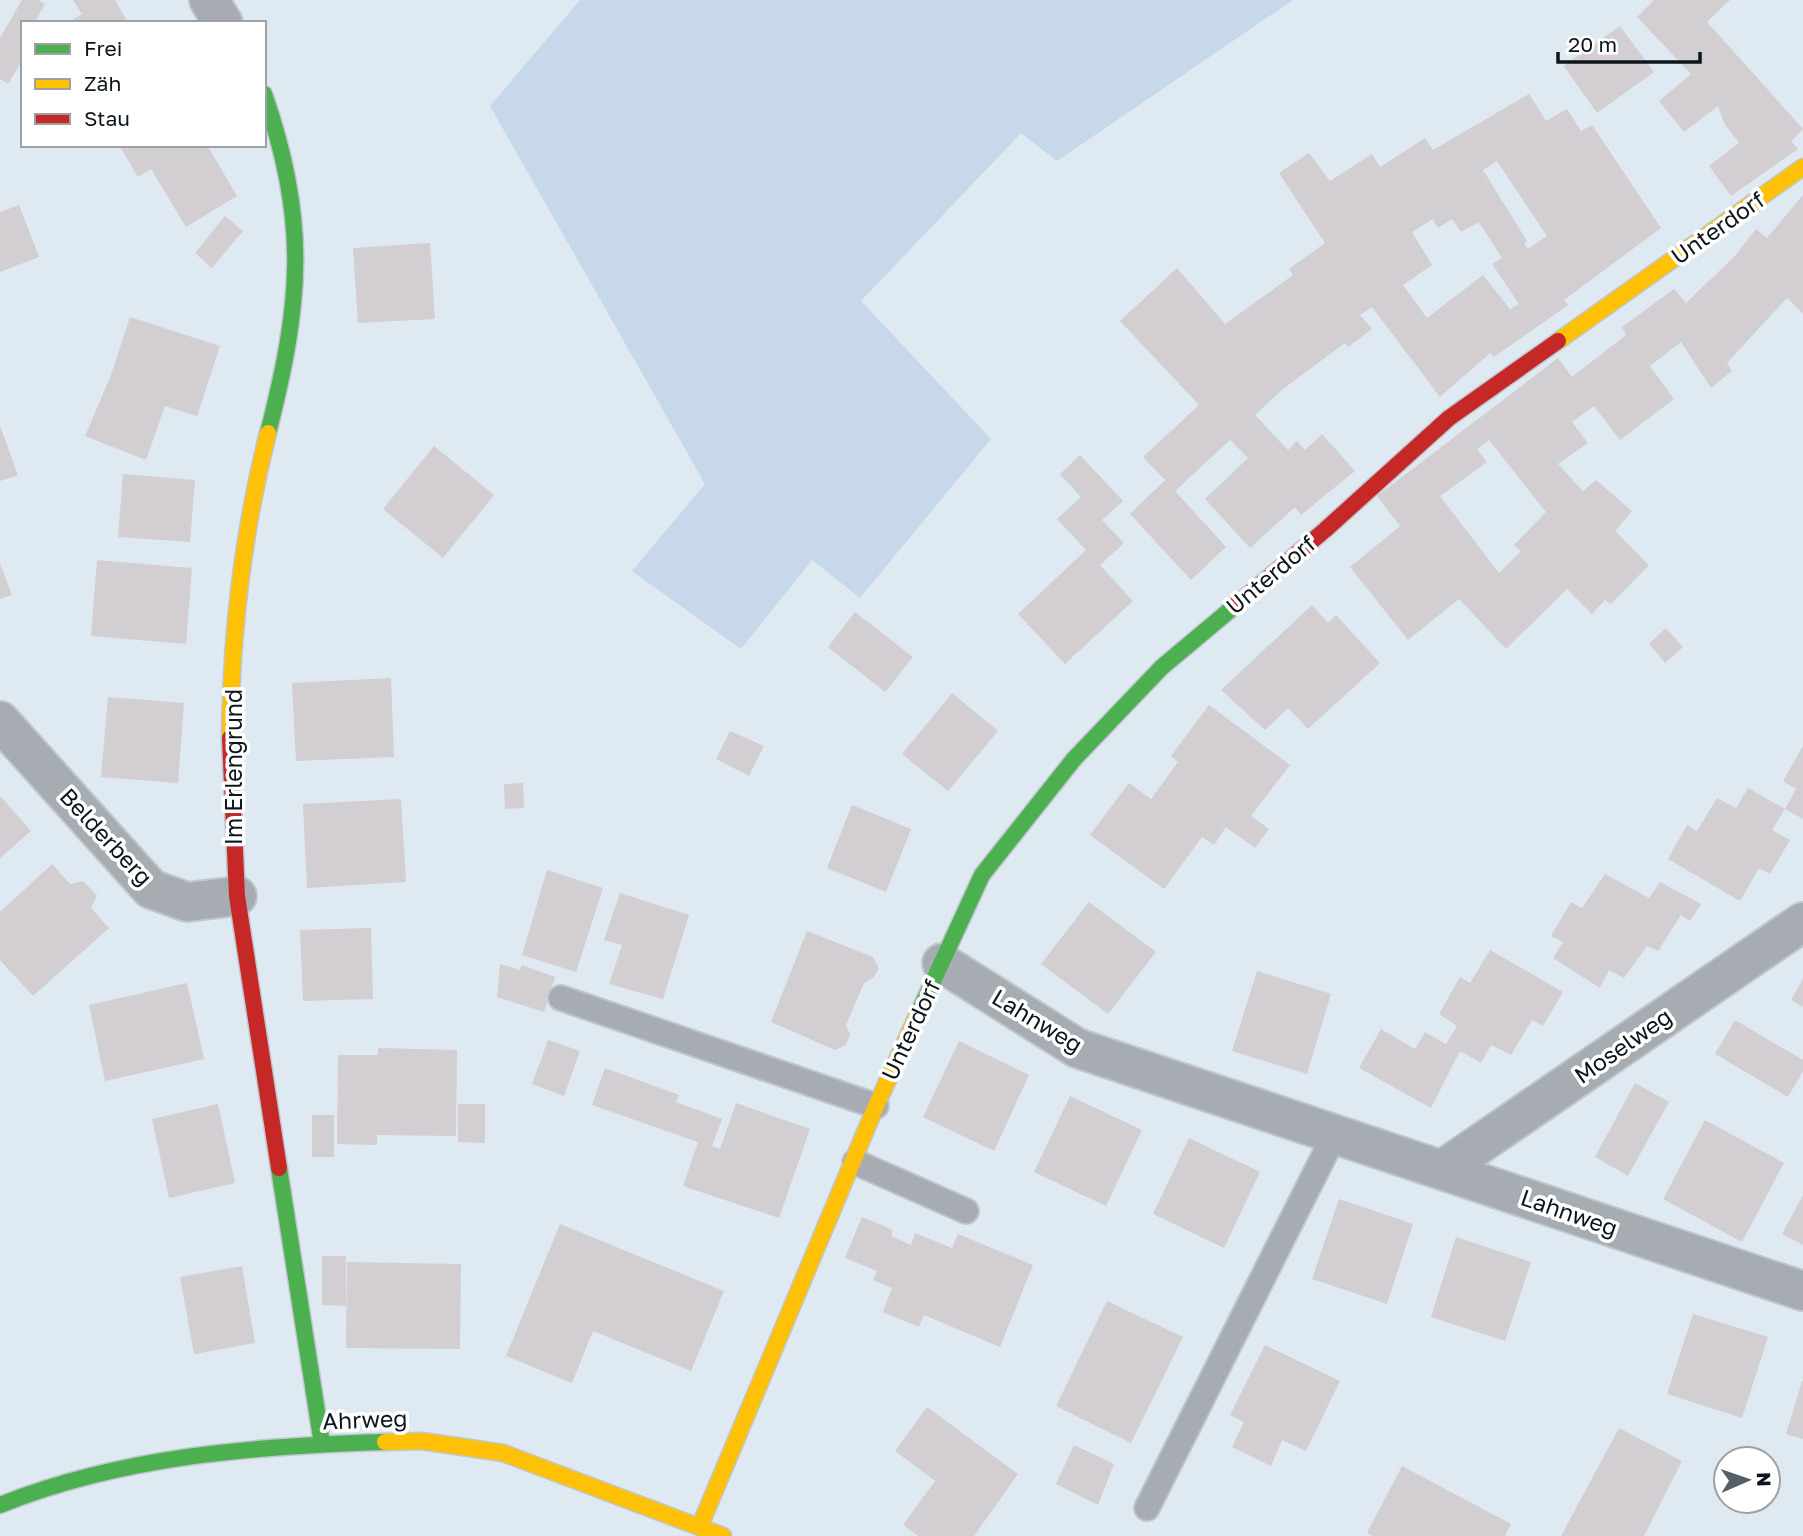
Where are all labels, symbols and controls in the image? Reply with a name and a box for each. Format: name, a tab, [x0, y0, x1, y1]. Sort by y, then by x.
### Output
legend	[21, 21, 266, 147]
scale bar	[1558, 21, 1700, 65]
text: 20 m	[1568, 31, 1617, 57]
text: Frei	[84, 35, 122, 61]
text: Zäh	[84, 70, 121, 96]
text: Stau	[84, 105, 130, 131]
street label: Unterdorf	[1665, 185, 1770, 270]
street label: Unterdorf	[1220, 529, 1321, 620]
street label: Im Erlengrund	[219, 689, 247, 845]
street label: Belderberg	[55, 782, 159, 891]
street label: Unterdorf	[875, 975, 946, 1084]
street label: Lahnweg	[987, 982, 1088, 1058]
street label: Moselweg	[1568, 1002, 1676, 1089]
street label: Lahnweg	[1517, 1182, 1621, 1242]
street label: Ahrweg	[322, 1404, 408, 1434]
north arrow	[1712, 1445, 1782, 1515]
text: N	[1753, 1472, 1776, 1487]

